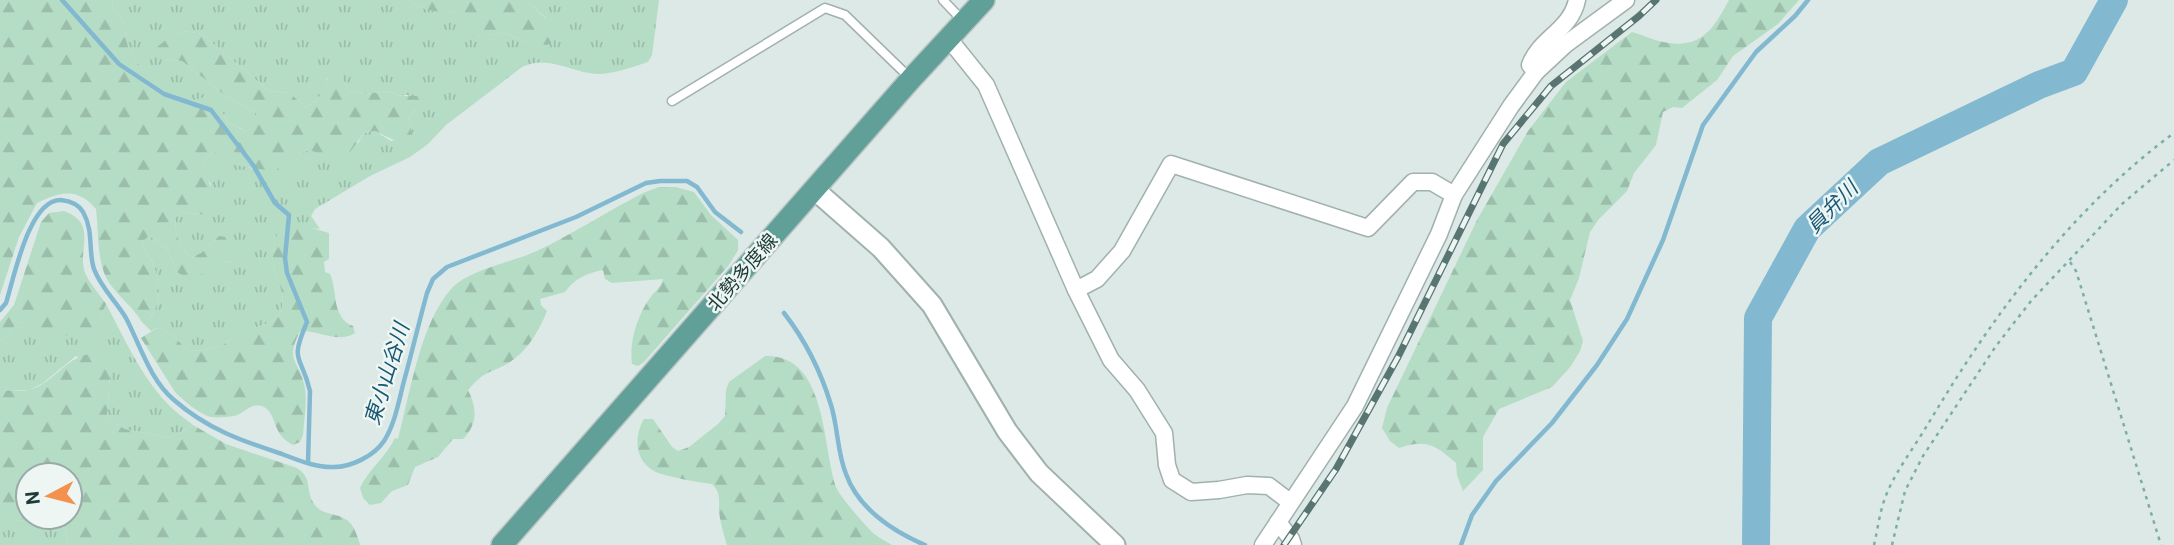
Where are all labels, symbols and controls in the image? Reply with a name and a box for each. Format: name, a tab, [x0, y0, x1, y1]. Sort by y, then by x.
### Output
water label: 員弁川	[1801, 175, 1864, 238]
street label: 北勢多度線	[703, 229, 782, 316]
water label: 東小山谷川	[360, 318, 414, 428]
north arrow	[14, 461, 84, 531]
text: N	[20, 490, 45, 506]

